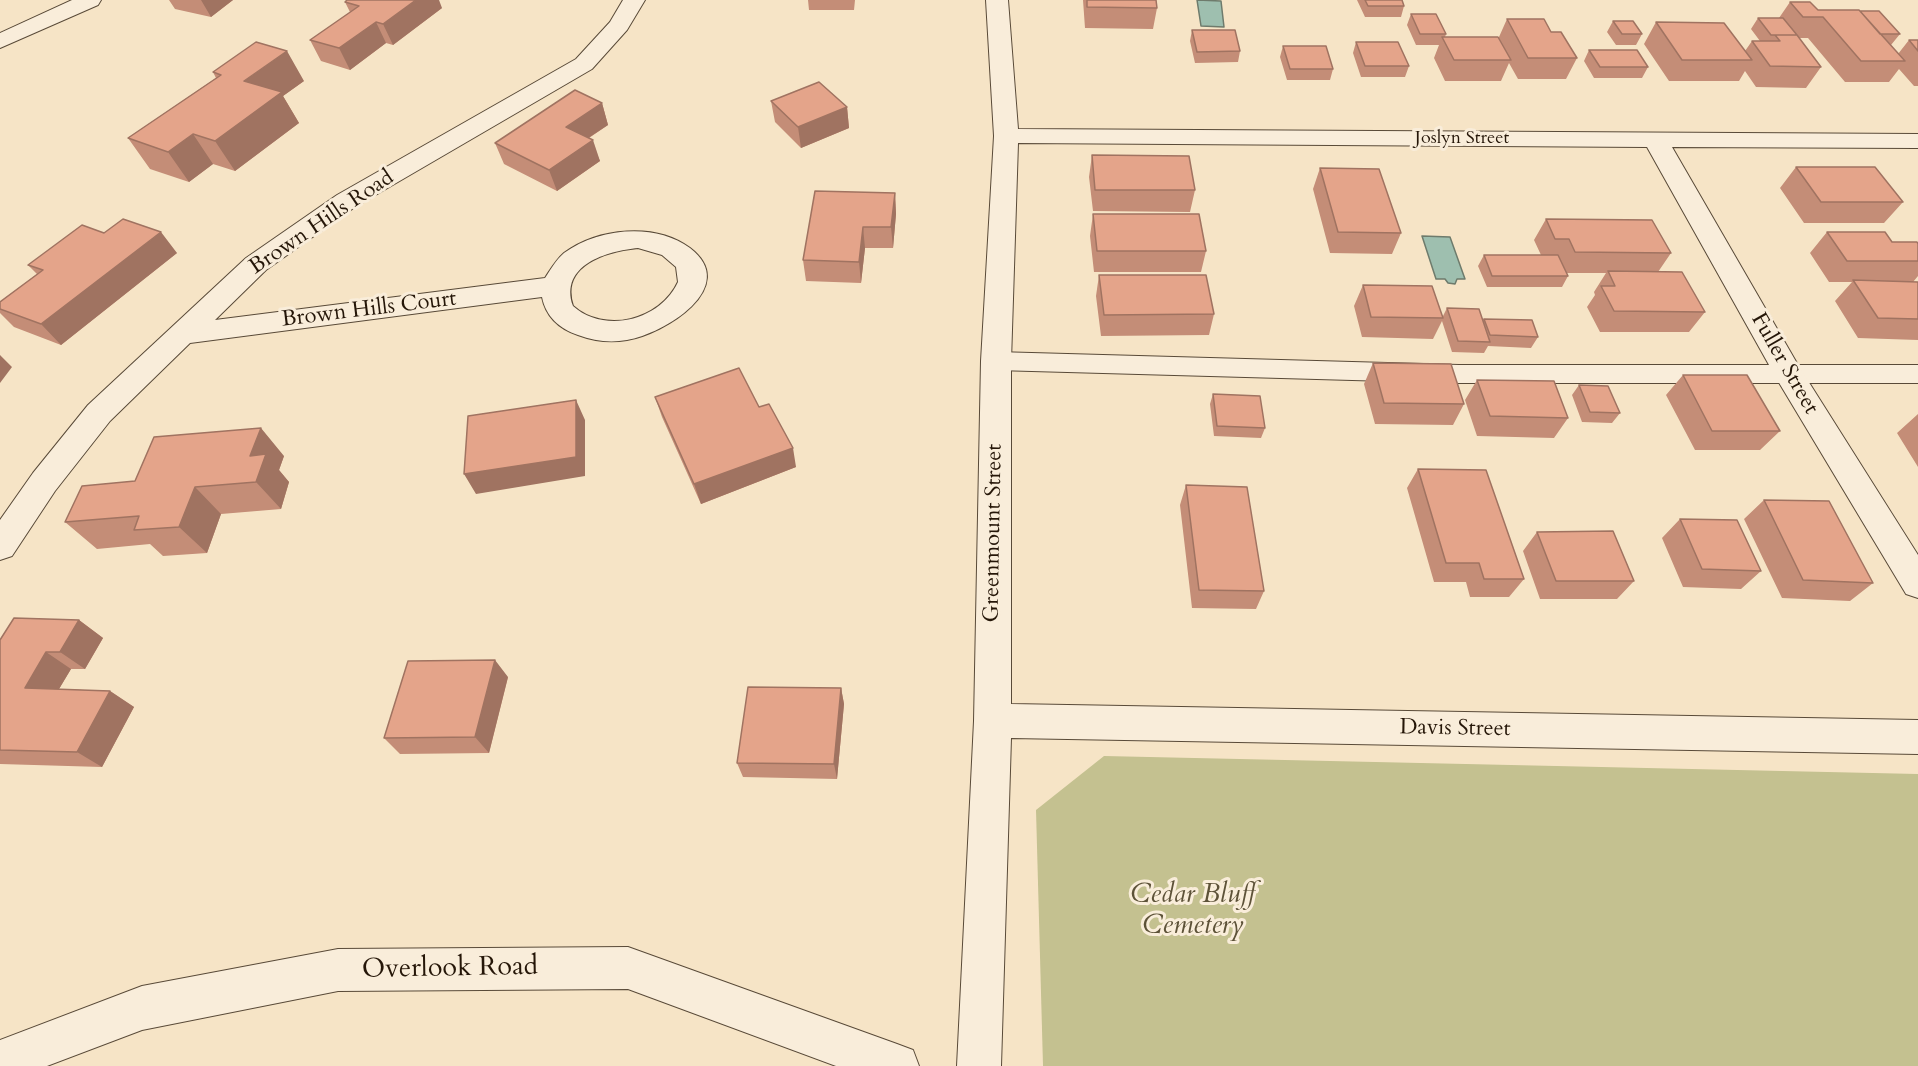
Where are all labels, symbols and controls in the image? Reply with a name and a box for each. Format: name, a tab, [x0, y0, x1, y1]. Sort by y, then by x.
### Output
street label: Joslyn Street	[1415, 128, 1509, 150]
street label: Brown Hills Road	[245, 165, 399, 281]
street label: Brown Hills Court	[280, 286, 458, 334]
street label: Fuller Street	[1744, 309, 1824, 419]
street label: Greenmount Street	[979, 443, 1009, 623]
street label: Davis Street	[1399, 715, 1511, 743]
park label: Cedar Bluff Cemetery	[1130, 880, 1256, 943]
street label: Overlook Road	[362, 951, 538, 987]

